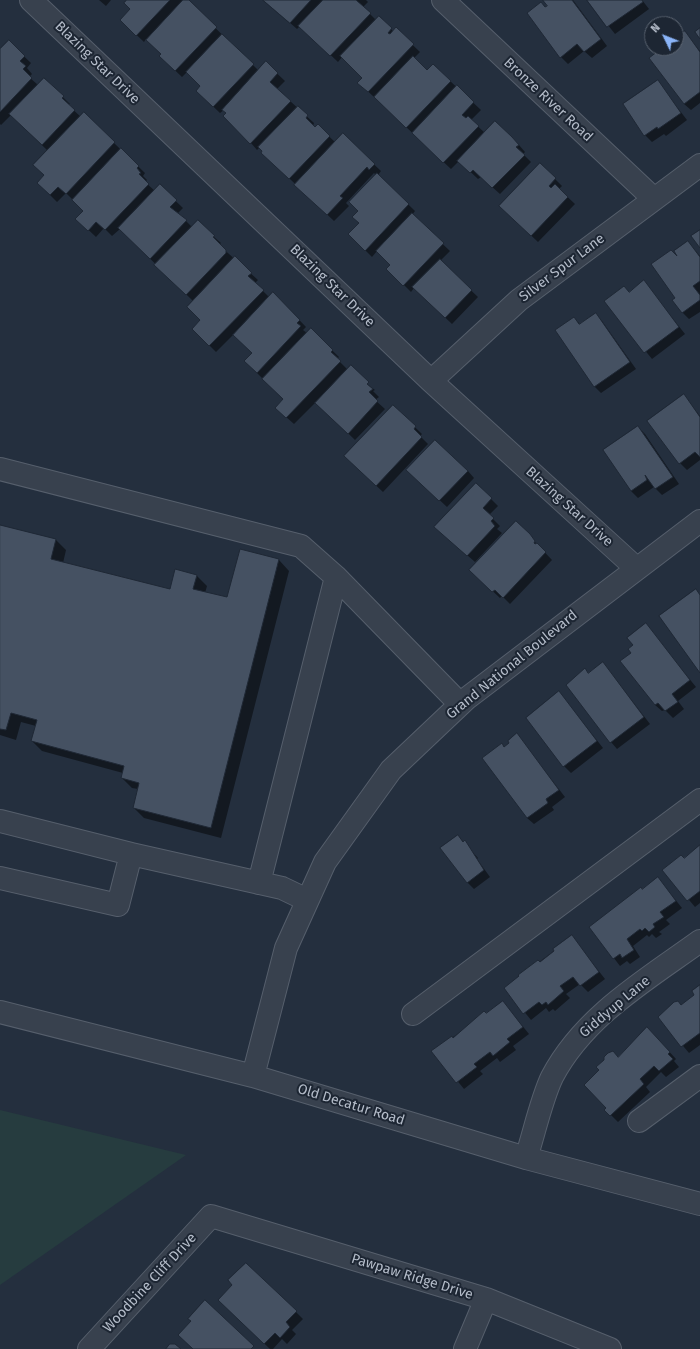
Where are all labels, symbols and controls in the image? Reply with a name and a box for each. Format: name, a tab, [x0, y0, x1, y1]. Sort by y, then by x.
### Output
north arrow	[644, 16, 684, 56]
street label: Blazing Star Drive	[51, 18, 143, 108]
text: N	[648, 21, 663, 35]
street label: Bronze River Road	[500, 54, 596, 146]
street label: Silver Spur Lane	[516, 230, 608, 306]
street label: Blazing Star Drive	[286, 241, 378, 331]
street label: Blazing Star Drive	[522, 463, 616, 551]
street label: Grand National Boulevard	[443, 607, 581, 723]
street label: Giddyup Lane	[576, 973, 654, 1041]
street label: Old Decatur Road	[295, 1081, 407, 1129]
street label: Woodbine Cliff Drive	[100, 1230, 200, 1336]
street label: Pawpaw Ridge Drive	[349, 1250, 475, 1304]

